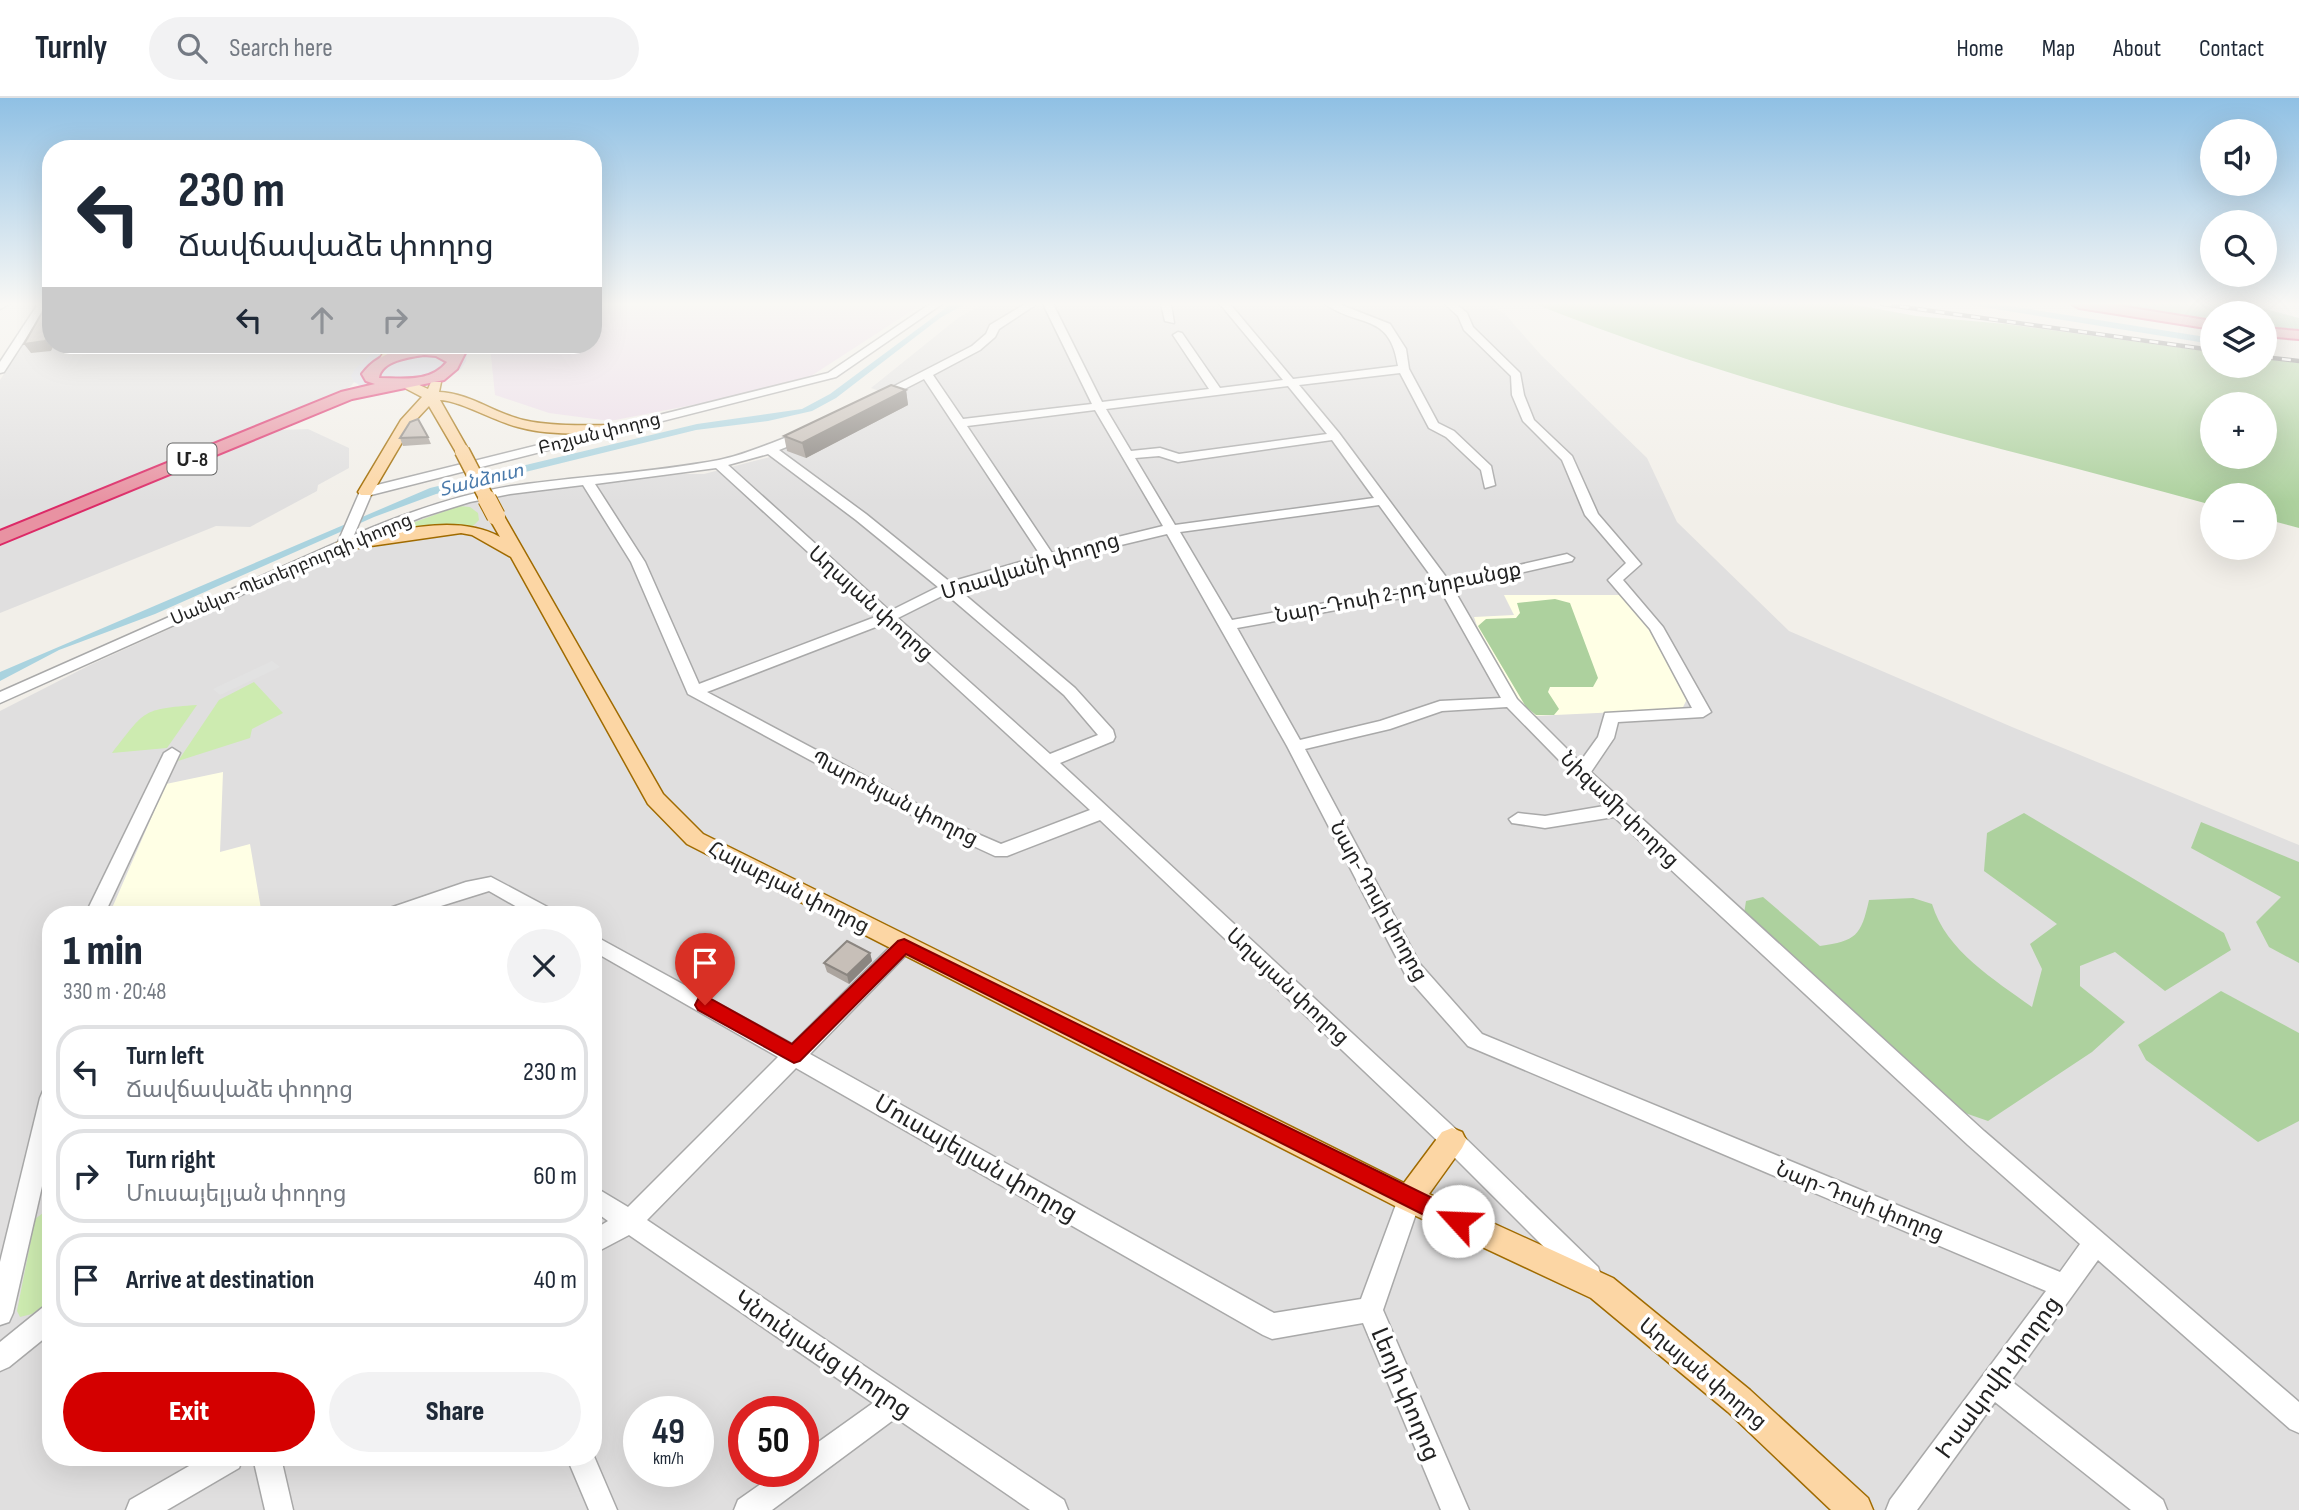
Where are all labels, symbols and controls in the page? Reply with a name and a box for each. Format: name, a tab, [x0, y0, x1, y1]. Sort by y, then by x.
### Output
search box	[149, 17, 639, 80]
text: Turnly	[35, 28, 107, 68]
icon: search	[173, 29, 211, 67]
text: Search here	[229, 33, 333, 64]
text: Home	[1956, 34, 2004, 63]
text: Map	[2042, 34, 2075, 63]
text: About	[2113, 34, 2161, 63]
text: Contact	[2199, 34, 2264, 63]
map controls	[2200, 119, 2277, 560]
button: sound	[2200, 119, 2277, 196]
text: 230 m	[178, 162, 285, 221]
icon: left	[63, 168, 154, 259]
button: search	[2200, 210, 2277, 287]
text: Ճավճավաձե փողոց	[178, 227, 494, 266]
icon: left	[230, 301, 268, 339]
icon: ahead	[303, 301, 341, 339]
icon: right	[376, 301, 414, 339]
button: layers	[2200, 301, 2277, 378]
button: +	[2200, 392, 2277, 469]
street label: Բոշյան փողոց	[536, 408, 662, 459]
road number: Մ-8	[168, 444, 216, 474]
water label: Տանձուտ	[437, 459, 526, 502]
button: −	[2200, 483, 2277, 560]
street label: Սանկտ-Պետերբուրգի փողոց	[167, 509, 415, 630]
street label: Մռավյանի փողոց	[938, 527, 1122, 605]
street label: Աղայան փողոց	[803, 541, 938, 666]
street label: Նար-Դոսի 2-րդ նրբանցք	[1273, 556, 1523, 629]
street label: Պարոնյան փողոց	[807, 746, 982, 851]
street label: Նիզամի փողոց	[1555, 746, 1684, 872]
street label: Նար-Դոսի փողոց	[1324, 817, 1433, 986]
street label: Հալաբյան փողոց	[704, 836, 874, 939]
street label: Աղայան փողոց	[1221, 923, 1354, 1050]
text: 1 min	[63, 926, 143, 977]
button: close	[507, 929, 581, 1003]
pin	[675, 933, 735, 1005]
icon: arrive	[686, 944, 724, 982]
text: 330 m · 20:48	[63, 978, 166, 1006]
text: Turn left	[126, 1041, 204, 1072]
icon: left	[67, 1053, 105, 1091]
text: 230 m	[523, 1057, 577, 1088]
text: Ճավճավաձե փողոց	[126, 1076, 353, 1104]
street label: Մուսայելյան փողոց	[869, 1088, 1083, 1229]
text: Turn right	[126, 1145, 215, 1176]
street label: Նար-Դոսի փողոց	[1772, 1156, 1947, 1247]
icon: right	[67, 1157, 105, 1195]
text: 60 m	[533, 1161, 577, 1192]
text: Մուսայելյան փողոց	[126, 1180, 347, 1208]
position arrow	[1421, 1184, 1495, 1258]
icon: arrive	[67, 1261, 105, 1299]
text: Arrive at destination	[126, 1265, 314, 1296]
text: 40 m	[534, 1265, 577, 1296]
street label: Կնունյանց փողոց	[729, 1284, 917, 1424]
street label: Իսակովի փողոց	[1930, 1290, 2067, 1464]
street label: Աղայան փողոց	[1634, 1313, 1772, 1434]
street label: Լեոյի փողոց	[1364, 1323, 1447, 1465]
button: Exit	[63, 1372, 315, 1452]
button: Share	[329, 1372, 581, 1452]
speed limit sign: 50	[728, 1396, 819, 1487]
text: 49	[652, 1411, 685, 1454]
text: km/h	[653, 1448, 684, 1469]

